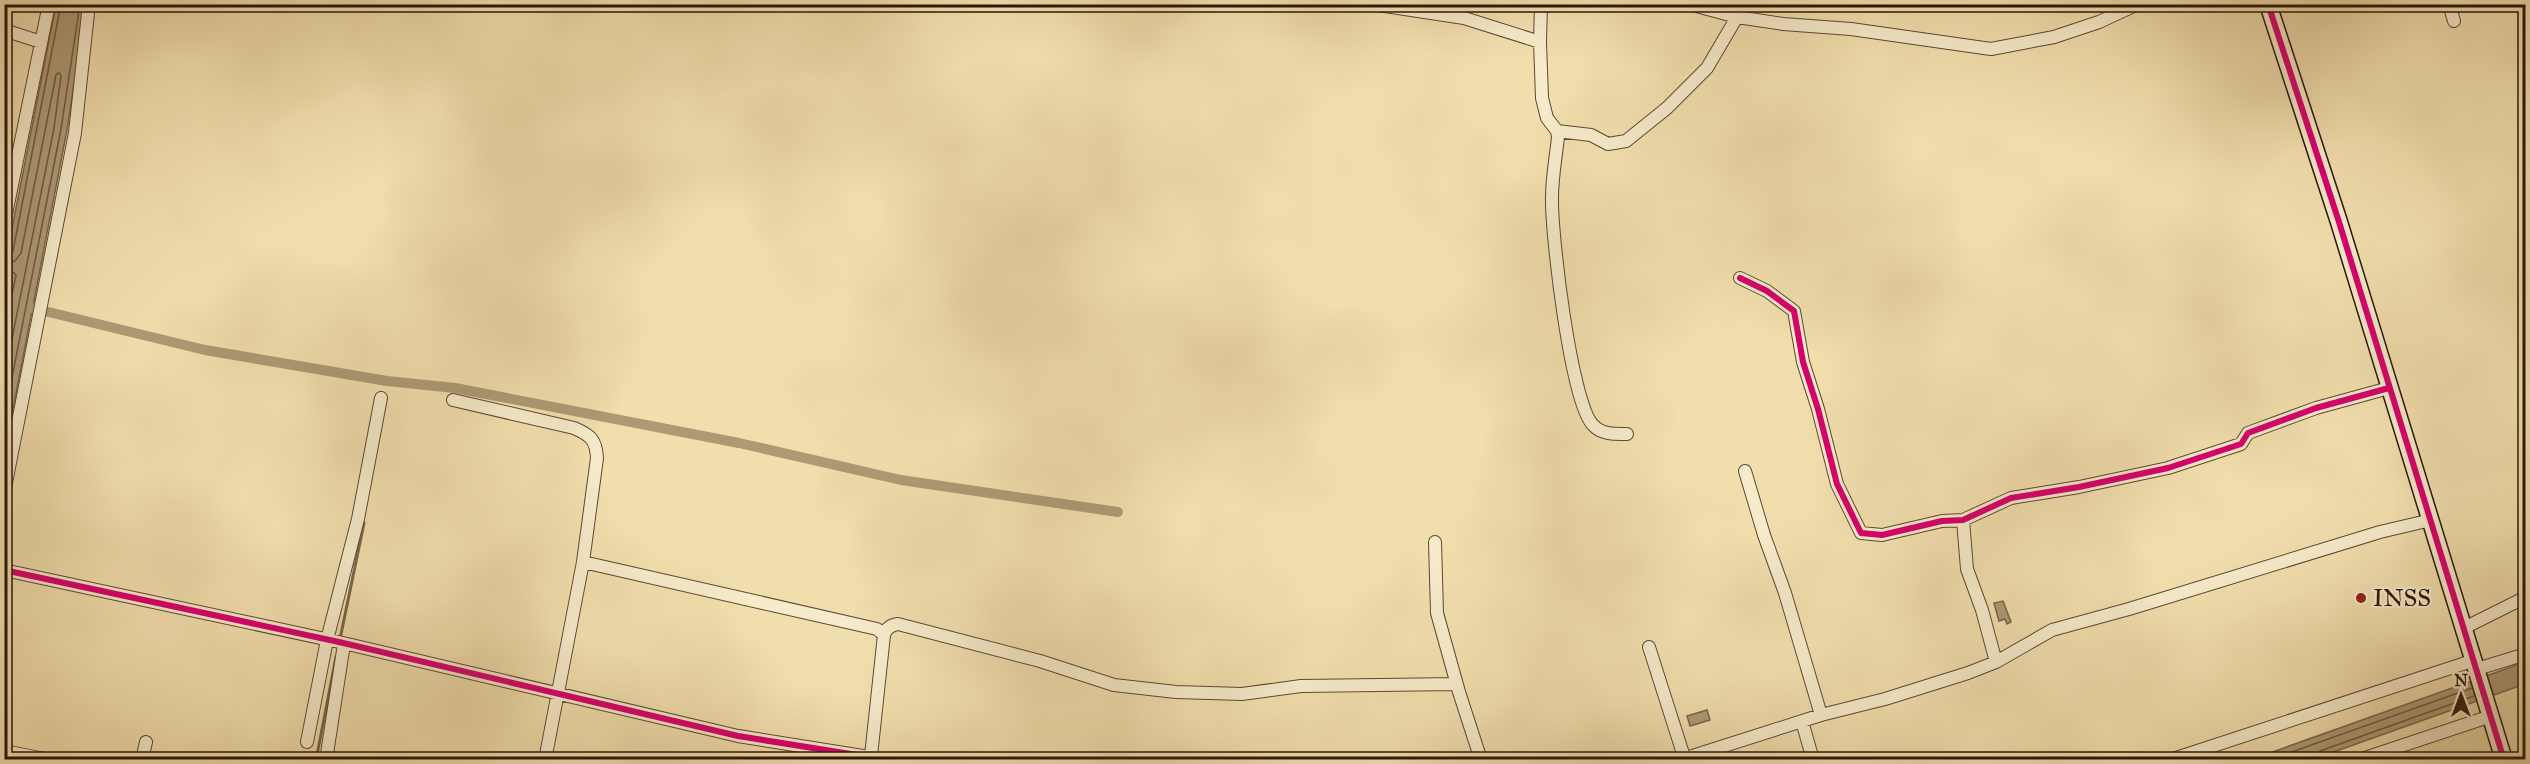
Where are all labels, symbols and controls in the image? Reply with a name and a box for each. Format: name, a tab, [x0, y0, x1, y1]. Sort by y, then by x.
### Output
place label: INSS	[2373, 583, 2431, 613]
marker: INSS	[2354, 591, 2368, 605]
north arrow	[2431, 665, 2491, 725]
text: N	[2454, 671, 2468, 690]

